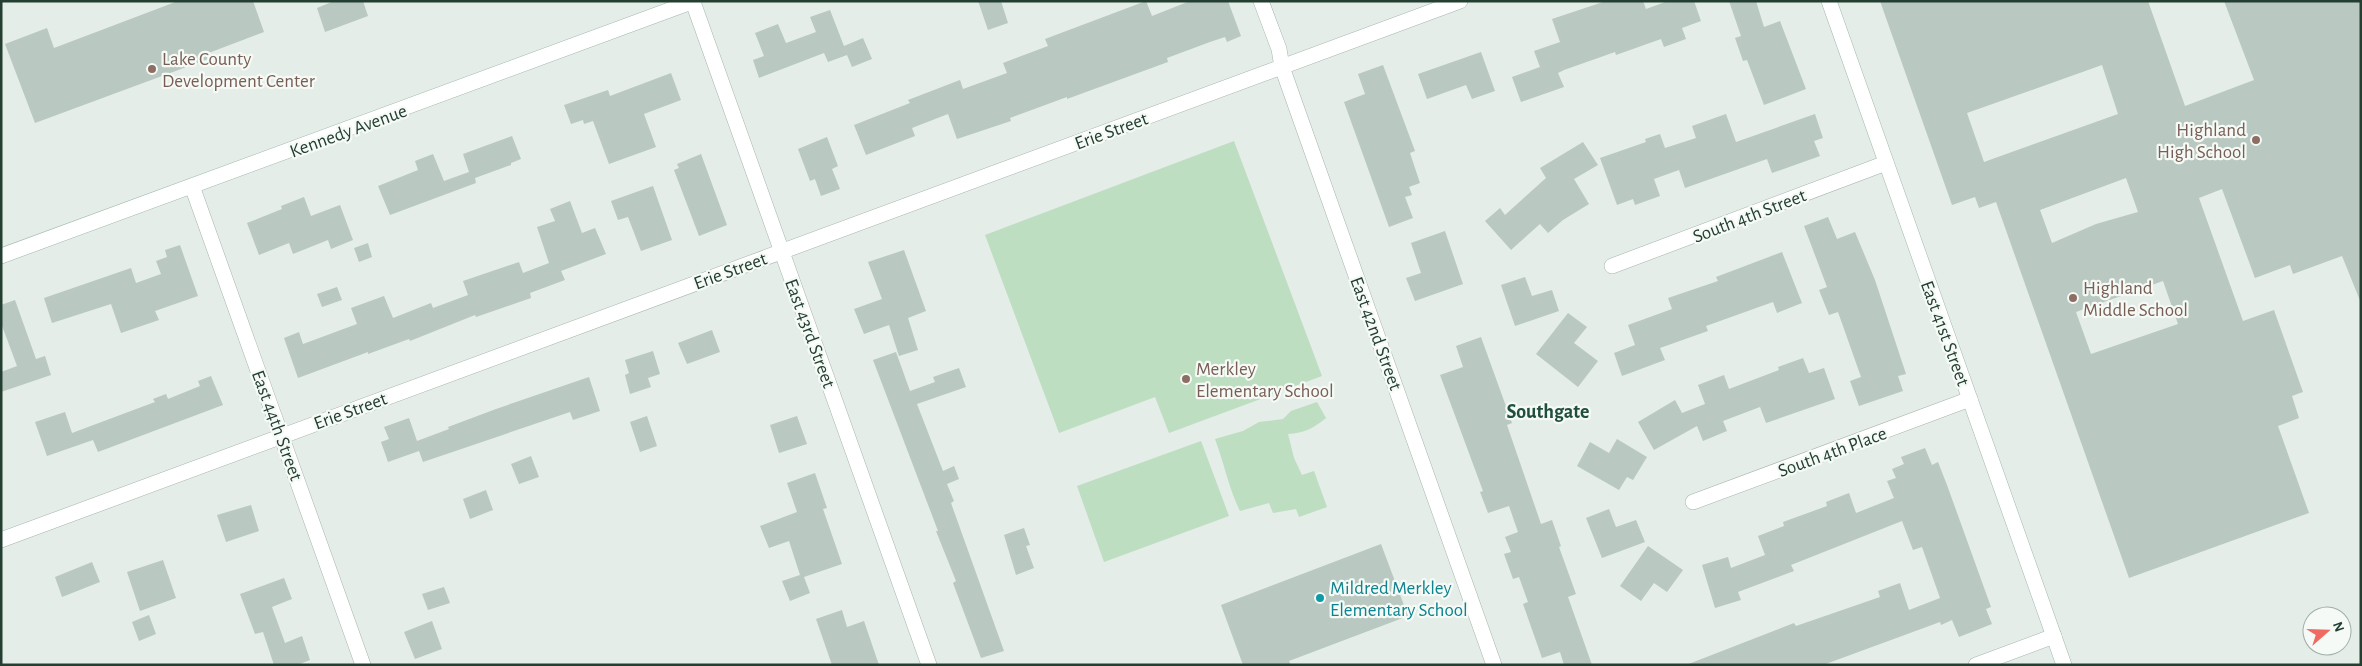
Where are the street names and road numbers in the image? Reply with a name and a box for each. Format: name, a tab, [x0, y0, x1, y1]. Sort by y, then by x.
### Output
street label: Kennedy Avenue	[287, 101, 410, 161]
street label: Erie Street	[1072, 109, 1151, 153]
street label: South 4th Street	[1690, 186, 1809, 247]
street label: Erie Street	[691, 249, 770, 293]
street label: East 42nd Street	[1346, 274, 1405, 393]
street label: East 43rd Street	[781, 276, 838, 391]
street label: East 41st Street	[1917, 278, 1972, 389]
street label: East 44th Street	[248, 368, 305, 483]
street label: Erie Street	[311, 389, 390, 433]
street label: South 4th Place	[1776, 424, 1889, 481]

